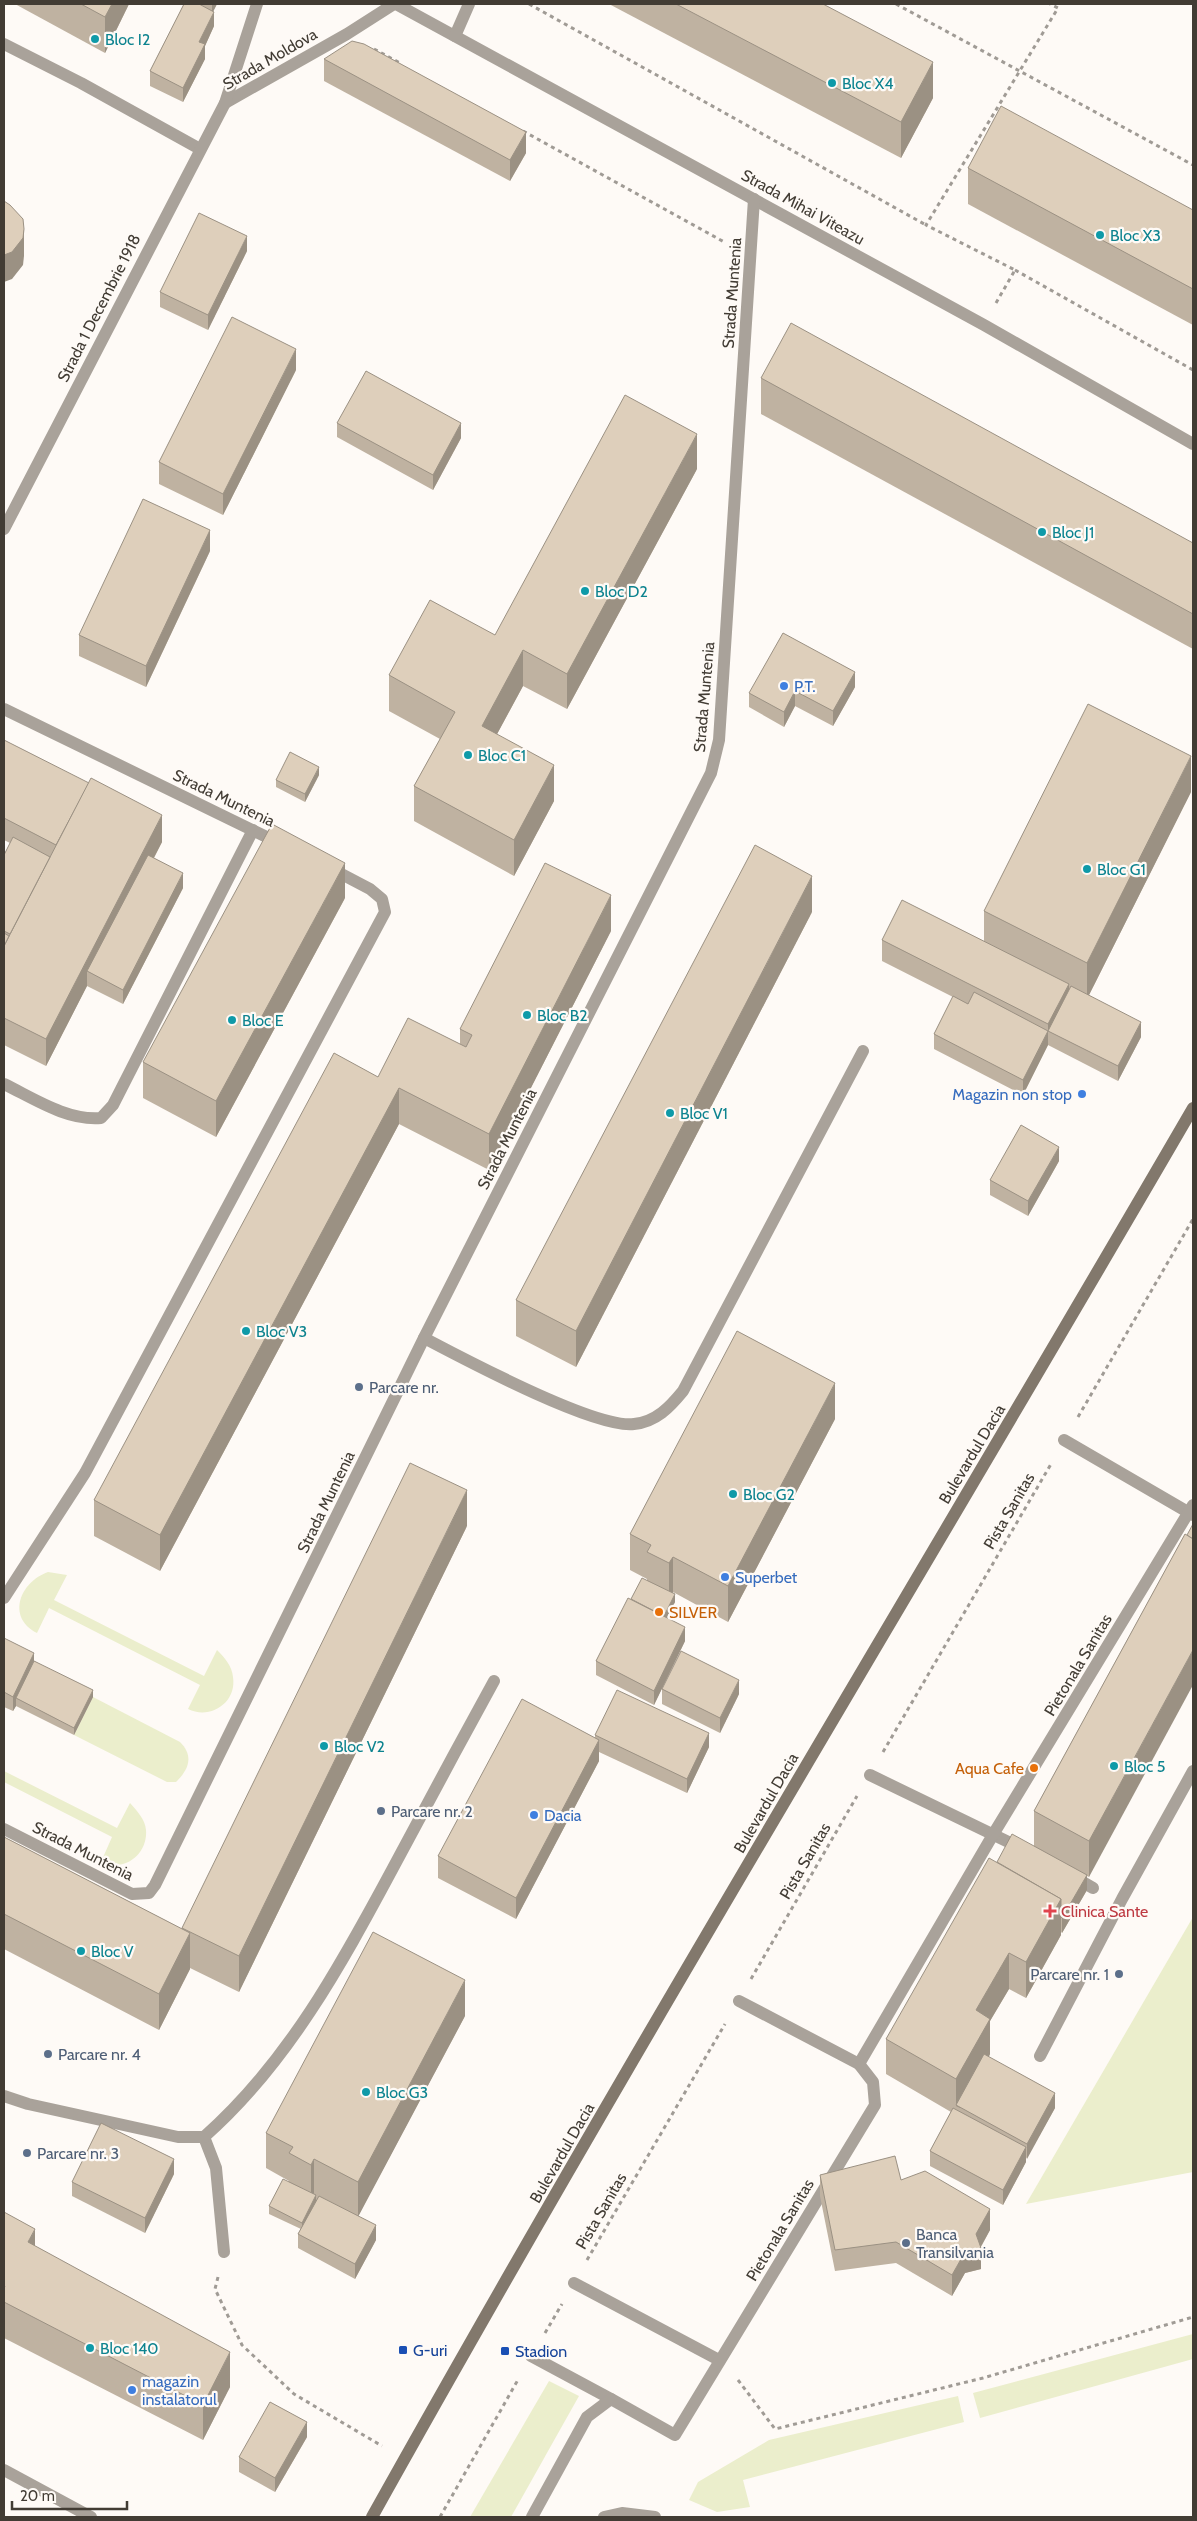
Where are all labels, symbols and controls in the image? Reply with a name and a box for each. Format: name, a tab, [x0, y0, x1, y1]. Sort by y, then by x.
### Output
street label: Strada Moldova	[220, 24, 321, 94]
place label: Bloc I2	[105, 30, 150, 49]
marker: Bloc I2	[89, 33, 101, 45]
place label: Bloc X4	[842, 74, 894, 93]
marker: Bloc X4	[826, 77, 838, 89]
street label: Strada Mihai Viteazu	[738, 165, 868, 249]
place label: Bloc X3	[1110, 226, 1161, 245]
marker: Bloc X3	[1094, 229, 1106, 241]
street label: Strada 1 Decembrie 1918	[53, 231, 145, 385]
street label: Strada Muntenia	[719, 237, 745, 349]
place label: Bloc J1	[1052, 523, 1094, 542]
marker: Bloc J1	[1036, 526, 1048, 538]
place label: Bloc D2	[595, 582, 648, 601]
marker: Bloc D2	[579, 585, 591, 597]
street label: Strada Muntenia	[690, 641, 718, 753]
place label: P.T.	[794, 677, 816, 696]
marker: P.T.	[778, 680, 790, 692]
place label: Bloc C1	[478, 746, 526, 765]
marker: Bloc C1	[462, 749, 474, 761]
street label: Strada Muntenia	[170, 765, 278, 831]
place label: Bloc G1	[1097, 860, 1146, 879]
marker: Bloc G1	[1081, 863, 1093, 875]
place label: Bloc B2	[537, 1006, 588, 1025]
marker: Bloc B2	[521, 1009, 533, 1021]
place label: Bloc E	[242, 1011, 284, 1030]
marker: Bloc E	[226, 1014, 238, 1026]
street label: Strada Muntenia	[473, 1085, 541, 1193]
place label: Magazin non stop	[952, 1085, 1072, 1104]
marker: Magazin non stop	[1076, 1088, 1088, 1100]
place label: Bloc V1	[680, 1104, 728, 1123]
marker: Bloc V1	[664, 1107, 676, 1119]
place label: Bloc V3	[256, 1322, 307, 1341]
marker: Bloc V3	[240, 1325, 252, 1337]
place label: Parcare nr.	[369, 1378, 439, 1397]
marker: Parcare nr.	[353, 1381, 365, 1393]
street label: Bulevardul Dacia	[935, 1401, 1009, 1507]
street label: Strada Muntenia	[293, 1448, 359, 1556]
street label: Pista Sanitas	[980, 1469, 1039, 1552]
place label: Bloc G2	[743, 1485, 795, 1504]
marker: Bloc G2	[727, 1488, 739, 1500]
place label: Superbet	[735, 1568, 798, 1587]
marker: Superbet	[719, 1571, 731, 1583]
place label: SILVER	[669, 1603, 717, 1622]
marker: SILVER	[653, 1606, 665, 1618]
street label: Pietonala Sanitas	[1040, 1610, 1116, 1719]
place label: Bloc V2	[334, 1737, 385, 1756]
marker: Bloc V2	[318, 1740, 330, 1752]
street label: Bulevardul Dacia	[730, 1749, 802, 1856]
place label: Bloc 5	[1124, 1757, 1165, 1776]
place label: Aqua Cafe	[955, 1759, 1024, 1778]
marker: Bloc 5	[1108, 1760, 1120, 1772]
marker: Aqua Cafe	[1028, 1762, 1040, 1774]
place label: Parcare nr. 2	[391, 1802, 473, 1821]
marker: Parcare nr. 2	[375, 1805, 387, 1817]
place label: Dacia	[544, 1806, 582, 1825]
marker: Dacia	[528, 1809, 540, 1821]
street label: Strada Muntenia	[29, 1817, 137, 1885]
street label: Pista Sanitas	[776, 1819, 835, 1902]
place label: Clinica Sante	[1061, 1902, 1148, 1921]
marker: Clinica Sante	[1043, 1904, 1057, 1918]
place label: Bloc V	[91, 1942, 134, 1961]
marker: Bloc V	[75, 1945, 87, 1957]
place label: Parcare nr. 1	[1030, 1965, 1109, 1984]
marker: Parcare nr. 1	[1113, 1968, 1125, 1980]
place label: Parcare nr. 4	[58, 2045, 141, 2064]
marker: Parcare nr. 4	[42, 2048, 54, 2060]
place label: Bloc G3	[376, 2083, 428, 2102]
marker: Bloc G3	[360, 2086, 372, 2098]
street label: Bulevardul Dacia	[526, 2099, 598, 2206]
place label: Parcare nr. 3	[37, 2144, 119, 2163]
marker: Parcare nr. 3	[21, 2147, 33, 2159]
street label: Pista Sanitas	[572, 2169, 631, 2252]
street label: Pietonala Sanitas	[742, 2175, 818, 2284]
place label: Banca Transilvania	[916, 2225, 994, 2262]
marker: Banca Transilvania	[900, 2237, 912, 2249]
place label: Bloc 140	[100, 2339, 158, 2358]
place label: G-uri	[413, 2341, 447, 2360]
marker: Bloc 140	[84, 2342, 96, 2354]
place label: Stadion	[515, 2342, 567, 2361]
marker: G-uri	[397, 2344, 409, 2356]
marker: Stadion	[499, 2345, 511, 2357]
place label: magazin instalatorul	[142, 2372, 217, 2409]
marker: magazin instalatorul	[126, 2384, 138, 2396]
scale bar	[12, 2478, 128, 2510]
text: 20 m	[20, 2487, 55, 2505]

